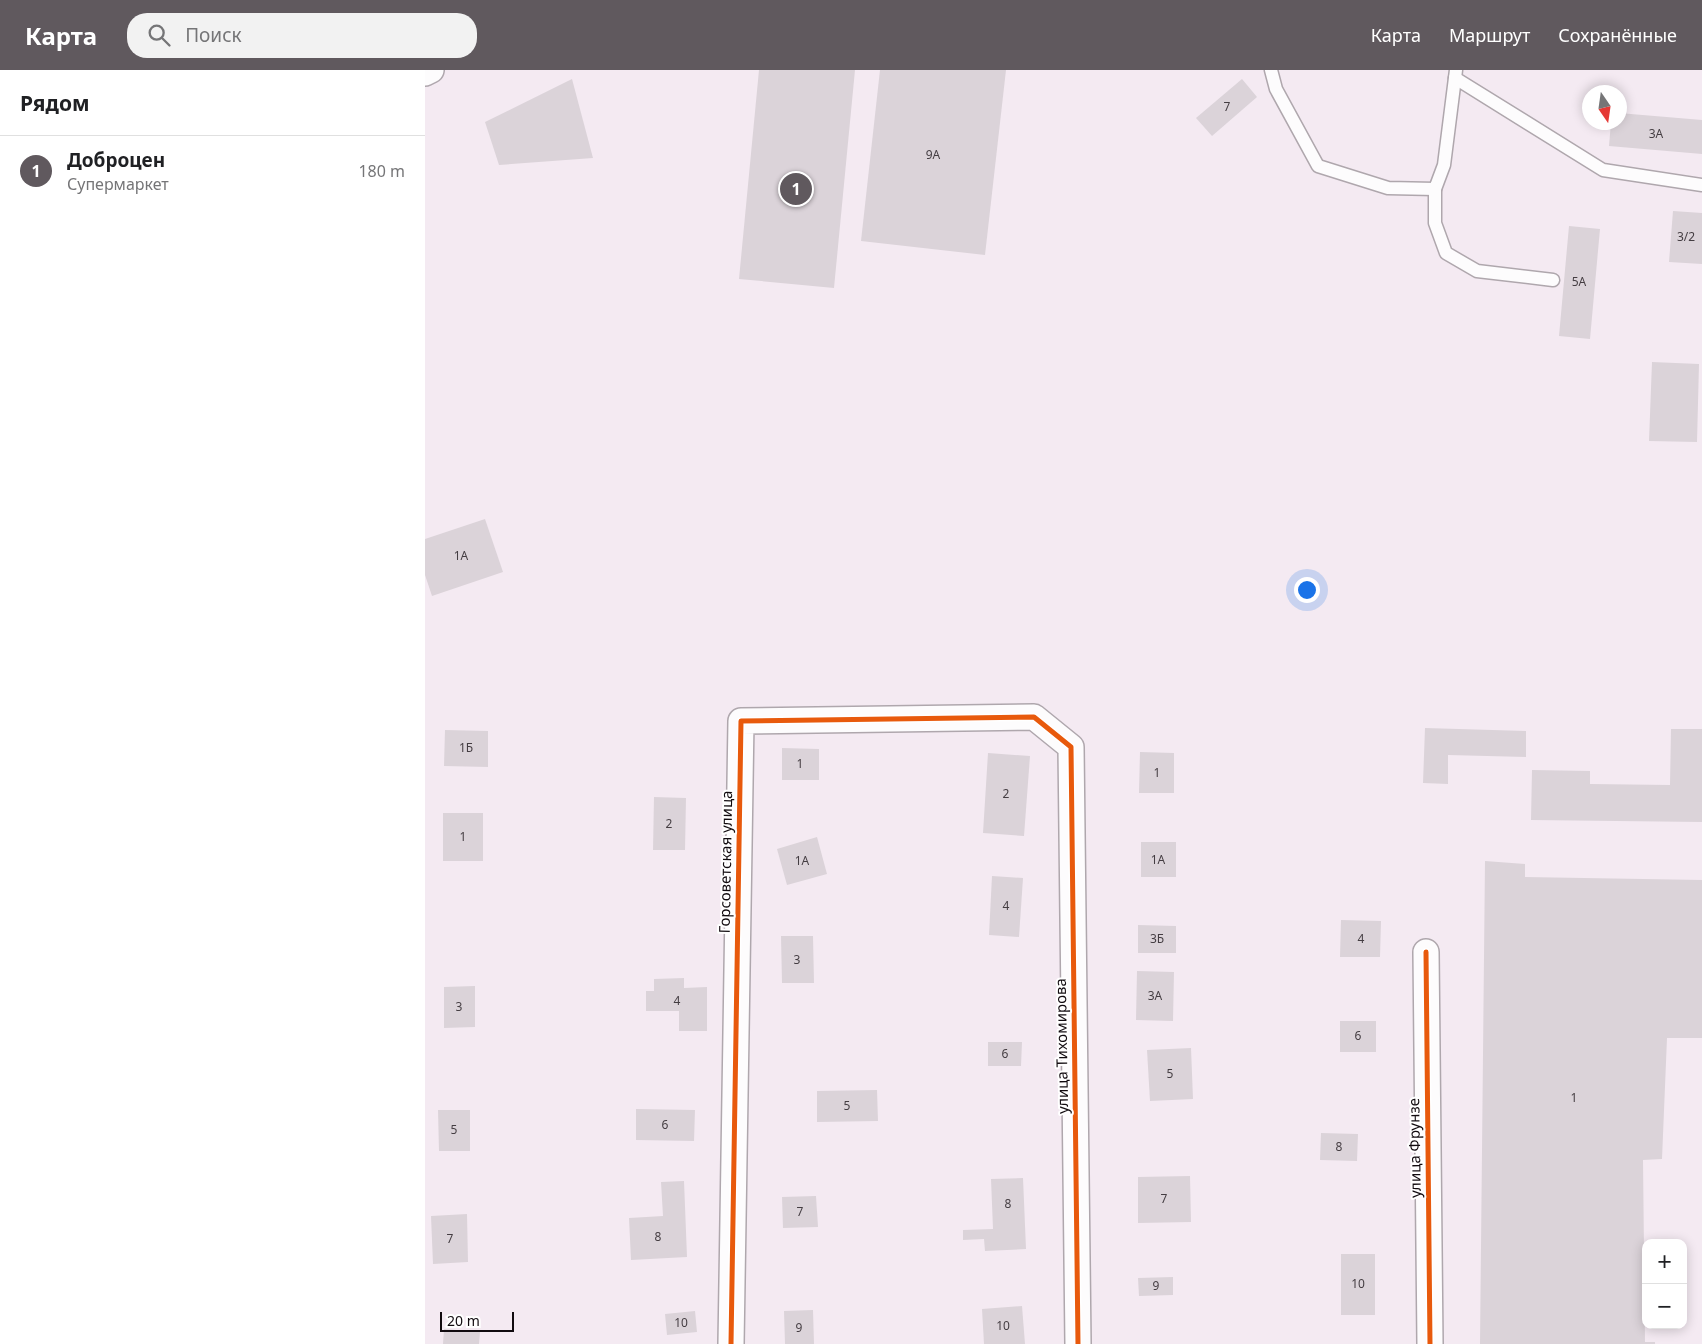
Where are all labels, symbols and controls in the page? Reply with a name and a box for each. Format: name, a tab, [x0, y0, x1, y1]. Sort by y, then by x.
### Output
search box	[127, 13, 477, 58]
text: Карта	[25, 19, 97, 52]
icon: search	[145, 21, 173, 49]
text: Поиск	[185, 22, 242, 48]
text: Карта	[1371, 23, 1421, 47]
text: Маршрут	[1449, 23, 1530, 47]
text: Сохранённые	[1558, 23, 1677, 47]
north arrow	[1582, 85, 1627, 130]
text: Рядом	[20, 89, 90, 117]
house number: 7	[1224, 98, 1231, 115]
house number: 3А	[1649, 125, 1664, 142]
house number: 9А	[926, 146, 941, 163]
text: Доброцен	[67, 147, 165, 173]
text: 1	[31, 160, 41, 182]
text: 180 m	[358, 160, 405, 182]
pin: 1	[780, 170, 812, 208]
text: Супермаркет	[67, 173, 169, 195]
house number: 3/2	[1677, 228, 1695, 245]
house number: 5А	[1572, 273, 1587, 290]
house number: 1А	[454, 547, 469, 564]
your location	[1294, 577, 1320, 603]
house number: 1Б	[459, 739, 473, 756]
house number: 1	[797, 755, 803, 772]
house number: 1	[1154, 764, 1160, 781]
house number: 2	[1003, 785, 1010, 802]
street label: Горсоветская улица	[714, 790, 736, 934]
house number: 2	[666, 815, 673, 832]
house number: 1	[460, 828, 466, 845]
house number: 1А	[1151, 851, 1166, 868]
house number: 1А	[795, 852, 810, 869]
house number: 4	[1003, 897, 1010, 914]
house number: 3Б	[1150, 930, 1164, 947]
house number: 4	[1358, 930, 1365, 947]
house number: 3	[794, 951, 801, 968]
street label: улица Тихомирова	[1050, 978, 1072, 1114]
house number: 3А	[1148, 987, 1163, 1004]
house number: 4	[674, 992, 681, 1009]
house number: 3	[456, 998, 463, 1015]
house number: 6	[1355, 1027, 1362, 1044]
house number: 6	[1002, 1045, 1009, 1062]
house number: 5	[1167, 1065, 1174, 1082]
house number: 1	[1571, 1089, 1577, 1106]
house number: 5	[844, 1097, 851, 1114]
street label: улица Фрунзе	[1403, 1098, 1425, 1198]
house number: 6	[662, 1116, 669, 1133]
house number: 5	[451, 1121, 458, 1138]
house number: 8	[1336, 1138, 1343, 1155]
house number: 7	[1161, 1190, 1168, 1207]
house number: 8	[1005, 1195, 1012, 1212]
house number: 7	[797, 1203, 804, 1220]
house number: 8	[655, 1228, 662, 1245]
house number: 7	[447, 1230, 454, 1247]
map controls	[1642, 1239, 1687, 1329]
button: +	[1642, 1239, 1687, 1284]
house number: 10	[1351, 1275, 1365, 1292]
house number: 9	[1153, 1277, 1160, 1294]
button: −	[1642, 1284, 1687, 1329]
scale bar	[440, 1309, 514, 1332]
text: 20 m	[447, 1311, 480, 1330]
house number: 10	[674, 1314, 688, 1331]
house number: 10	[996, 1317, 1010, 1334]
house number: 9	[796, 1319, 803, 1336]

